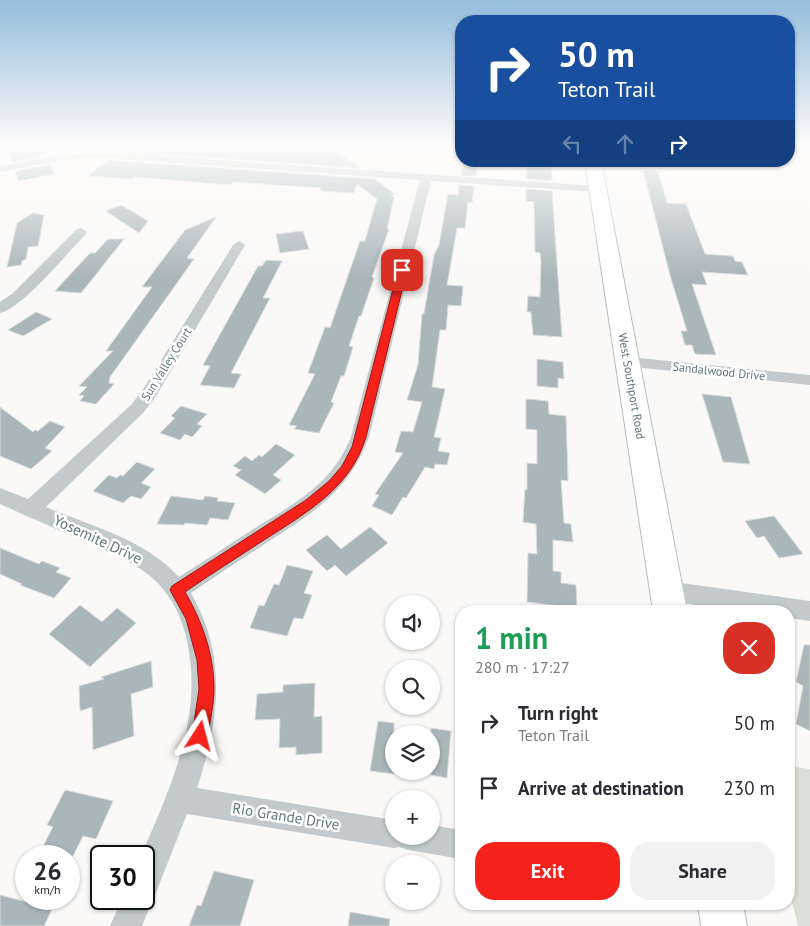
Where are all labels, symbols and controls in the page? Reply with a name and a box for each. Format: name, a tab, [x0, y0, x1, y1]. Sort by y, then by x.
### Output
text: 50 m	[558, 31, 635, 77]
icon: right	[475, 35, 540, 100]
text: Teton Trail	[558, 75, 655, 103]
icon: left	[558, 130, 586, 158]
icon: ahead	[611, 130, 639, 158]
icon: right	[664, 130, 692, 158]
pin	[381, 249, 423, 291]
icon: arrive	[388, 256, 416, 284]
street label: Sun Valley Court	[138, 325, 194, 403]
street label: West Southport Road	[615, 332, 649, 440]
street label: Sandalwood Drive	[672, 359, 766, 383]
street label: Yosemite Drive	[51, 510, 145, 568]
map controls	[385, 595, 440, 910]
button: sound	[385, 595, 440, 650]
text: 1 min	[475, 618, 548, 657]
button: close	[723, 622, 775, 674]
text: 280 m · 17:27	[475, 657, 570, 677]
button: search	[385, 660, 440, 715]
text: Turn right	[518, 701, 598, 725]
position arrow	[173, 709, 225, 761]
icon: right	[475, 709, 503, 737]
text: 50 m	[734, 711, 775, 735]
button: layers	[385, 725, 440, 780]
text: Teton Trail	[518, 725, 589, 745]
icon: arrive	[475, 774, 503, 802]
text: Arrive at destination	[518, 776, 684, 800]
text: 230 m	[723, 776, 775, 800]
button: +	[385, 790, 440, 845]
street label: Rio Grande Drive	[231, 798, 341, 834]
button: Exit	[475, 842, 620, 900]
button: Share	[630, 842, 775, 900]
speed limit sign: 30	[90, 845, 155, 910]
text: 26	[33, 855, 62, 887]
button: −	[385, 855, 440, 910]
text: km/h	[34, 882, 61, 897]

